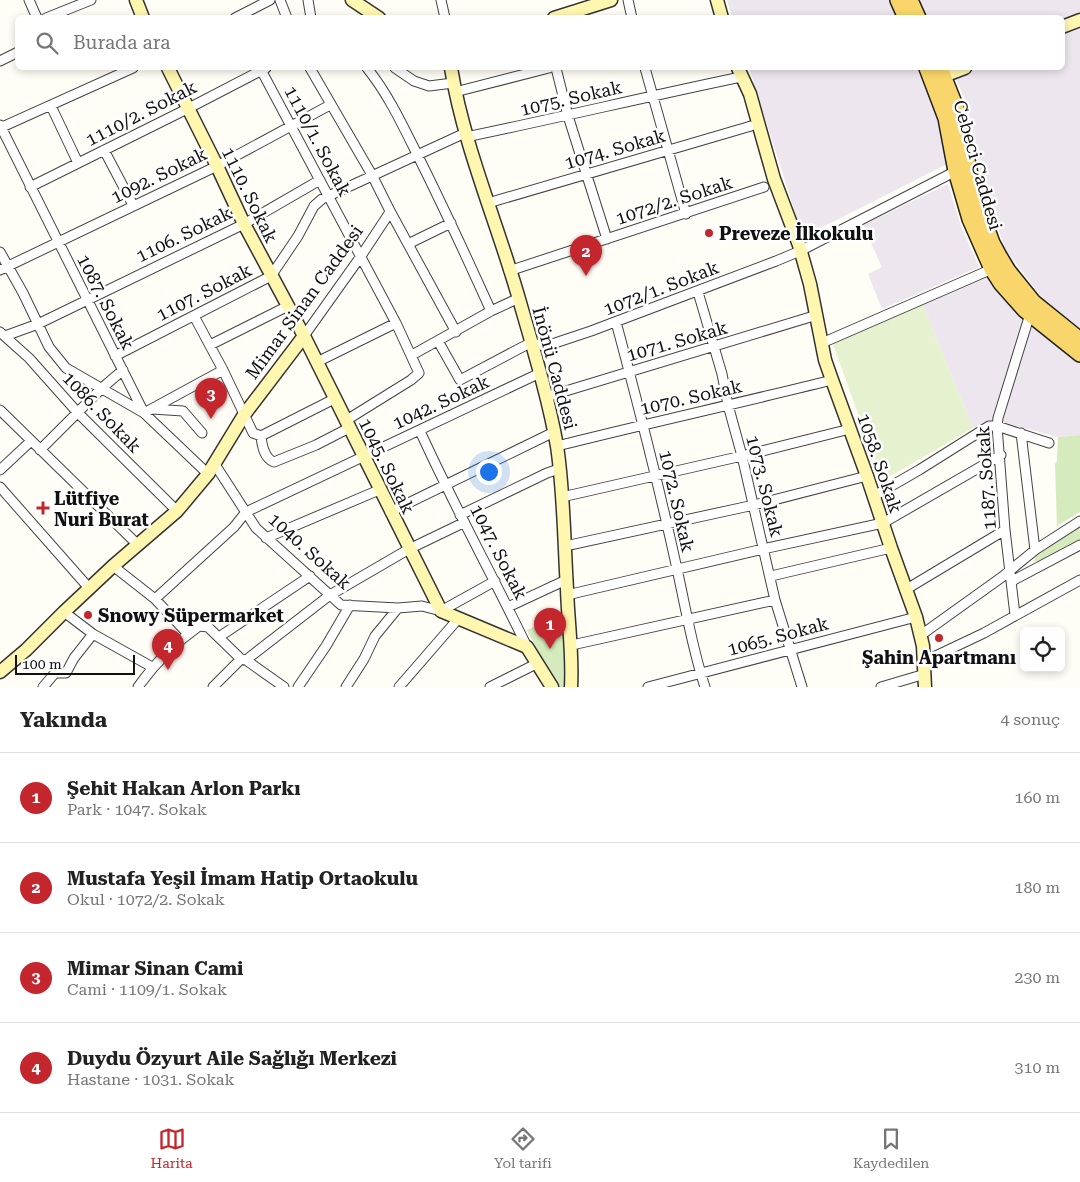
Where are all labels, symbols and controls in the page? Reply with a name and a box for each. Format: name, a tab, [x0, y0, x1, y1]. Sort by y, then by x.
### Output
search box	[15, 15, 1065, 70]
icon: search	[33, 29, 61, 57]
text: Burada ara	[73, 31, 171, 54]
street label: 1110/2. Sokak	[82, 76, 200, 150]
street label: 1075. Sokak	[518, 76, 624, 120]
street label: 1110/1. Sokak	[280, 82, 356, 200]
street label: Cebeci Caddesi	[949, 98, 1007, 233]
street label: 1074. Sokak	[562, 125, 668, 173]
street label: 1092. Sokak	[108, 143, 210, 207]
street label: 1110. Sokak	[218, 144, 282, 246]
street label: 1072/2. Sokak	[613, 171, 735, 229]
street label: 1106. Sokak	[133, 202, 235, 266]
street label: Mimar Sinan Caddesi	[241, 221, 367, 383]
place label: Preveze İlkokulu	[719, 222, 873, 244]
marker: Preveze İlkokulu	[703, 227, 715, 239]
pin: 2	[570, 235, 602, 276]
street label: 1087. Sokak	[73, 251, 139, 353]
street label: 1072/1. Sokak	[600, 256, 722, 320]
street label: 1107. Sokak	[153, 259, 255, 325]
street label: İnönü Caddesi	[529, 304, 582, 432]
street label: 1071. Sokak	[624, 317, 730, 365]
street label: 1086. Sokak	[58, 367, 146, 457]
street label: 1042. Sokak	[389, 371, 493, 433]
street label: 1070. Sokak	[638, 375, 744, 419]
pin: 3	[195, 378, 227, 419]
street label: 1058. Sokak	[853, 410, 907, 516]
street label: 1045. Sokak	[355, 415, 419, 517]
street label: 1187. Sokak	[972, 425, 1000, 531]
street label: 1073. Sokak	[742, 433, 788, 539]
street label: 1072. Sokak	[655, 448, 699, 554]
your location	[476, 459, 502, 485]
place label: Lütfiye Nuri Burat	[54, 488, 149, 530]
marker: Lütfiye Nuri Burat	[36, 501, 50, 515]
street label: 1047. Sokak	[466, 501, 532, 603]
street label: 1040. Sokak	[264, 508, 356, 594]
place label: Snowy Süpermarket	[98, 605, 284, 626]
pin: 1	[534, 608, 566, 649]
marker: Snowy Süpermarket	[82, 609, 94, 621]
street label: 1065. Sokak	[725, 612, 831, 660]
map controls	[1020, 627, 1065, 672]
button: locate	[1020, 627, 1065, 672]
pin: 4	[152, 629, 184, 670]
marker: Şahin Apartmanı	[933, 632, 945, 644]
place label: Şahin Apartmanı	[862, 647, 1016, 668]
scale bar	[15, 652, 135, 675]
text: 100 m	[22, 656, 62, 672]
text: Yakında	[20, 708, 107, 732]
text: 4 sonuç	[1001, 710, 1060, 729]
text: Şehit Hakan Arlon Parkı	[67, 777, 301, 800]
text: 1	[32, 788, 40, 807]
text: 160 m	[1014, 788, 1060, 807]
text: Park · 1047. Sokak	[67, 800, 207, 819]
text: Mustafa Yeşil İmam Hatip Ortaokulu	[67, 867, 418, 890]
text: 2	[32, 878, 40, 897]
text: 180 m	[1014, 878, 1060, 897]
text: Okul · 1072/2. Sokak	[67, 890, 225, 909]
text: Mimar Sinan Cami	[67, 957, 243, 980]
text: 3	[32, 968, 40, 987]
text: 230 m	[1014, 968, 1060, 987]
text: Cami · 1109/1. Sokak	[67, 980, 227, 999]
text: Duydu Özyurt Aile Sağlığı Merkezi	[67, 1047, 397, 1070]
text: 4	[32, 1058, 40, 1077]
text: 310 m	[1014, 1058, 1060, 1077]
text: Hastane · 1031. Sokak	[67, 1070, 235, 1089]
tab: Harita	[151, 1125, 193, 1171]
tab: Yol tarifi	[494, 1125, 552, 1171]
tab: Kaydedilen	[853, 1125, 929, 1171]

